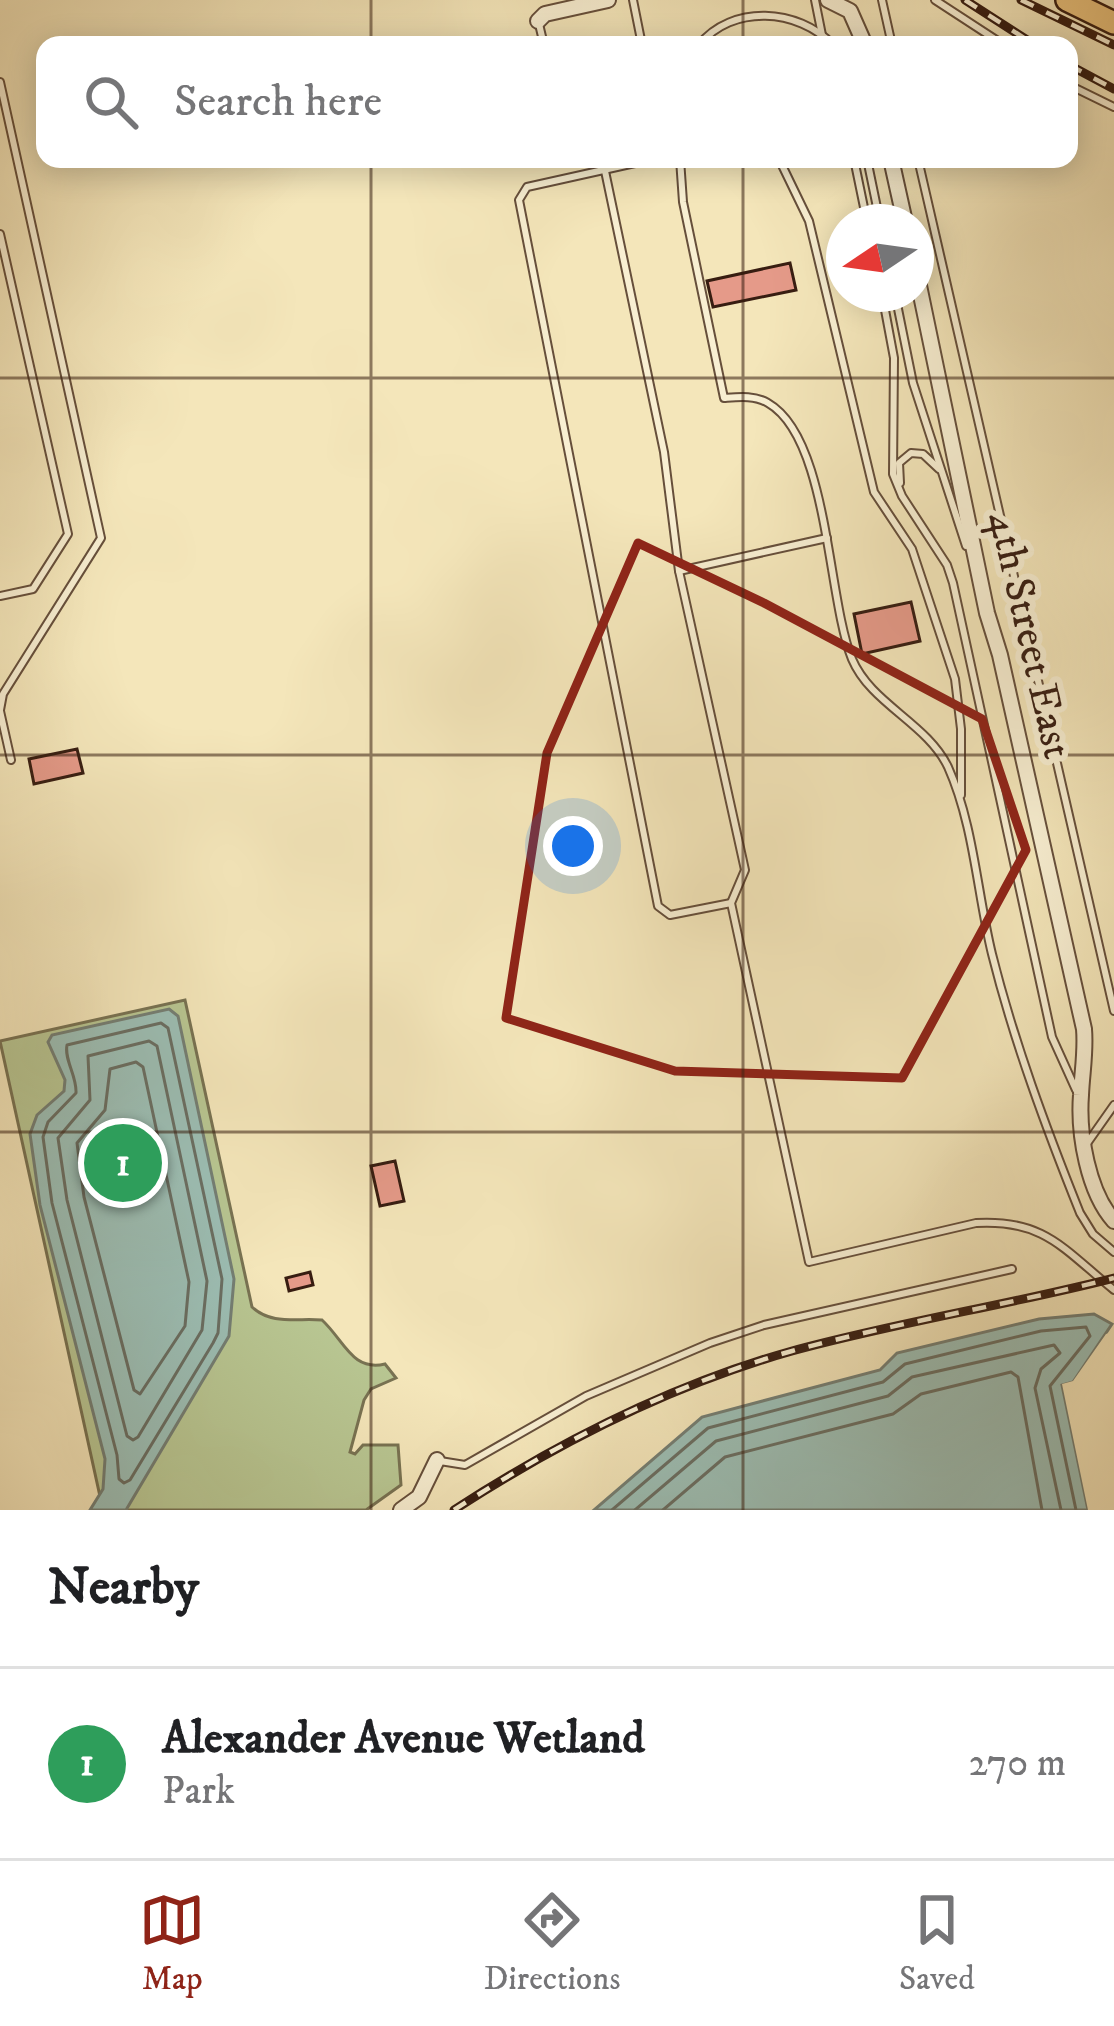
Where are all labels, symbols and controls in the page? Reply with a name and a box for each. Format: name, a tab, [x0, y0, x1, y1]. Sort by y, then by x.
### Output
search box	[36, 36, 1078, 168]
icon: search	[78, 69, 144, 135]
text: Search here	[174, 74, 382, 130]
north arrow	[826, 204, 934, 312]
street label: 4th Street East	[975, 506, 1083, 764]
your location	[543, 816, 603, 876]
pin: 1	[84, 1118, 162, 1208]
text: Nearby	[48, 1556, 199, 1620]
text: Alexander Avenue Wetland	[162, 1711, 645, 1767]
text: 1	[80, 1739, 94, 1788]
text: 270 m	[969, 1739, 1066, 1788]
text: Park	[162, 1767, 235, 1816]
tab: Map	[139, 1887, 205, 2000]
tab: Directions	[484, 1887, 620, 2000]
tab: Saved	[899, 1887, 975, 2000]

